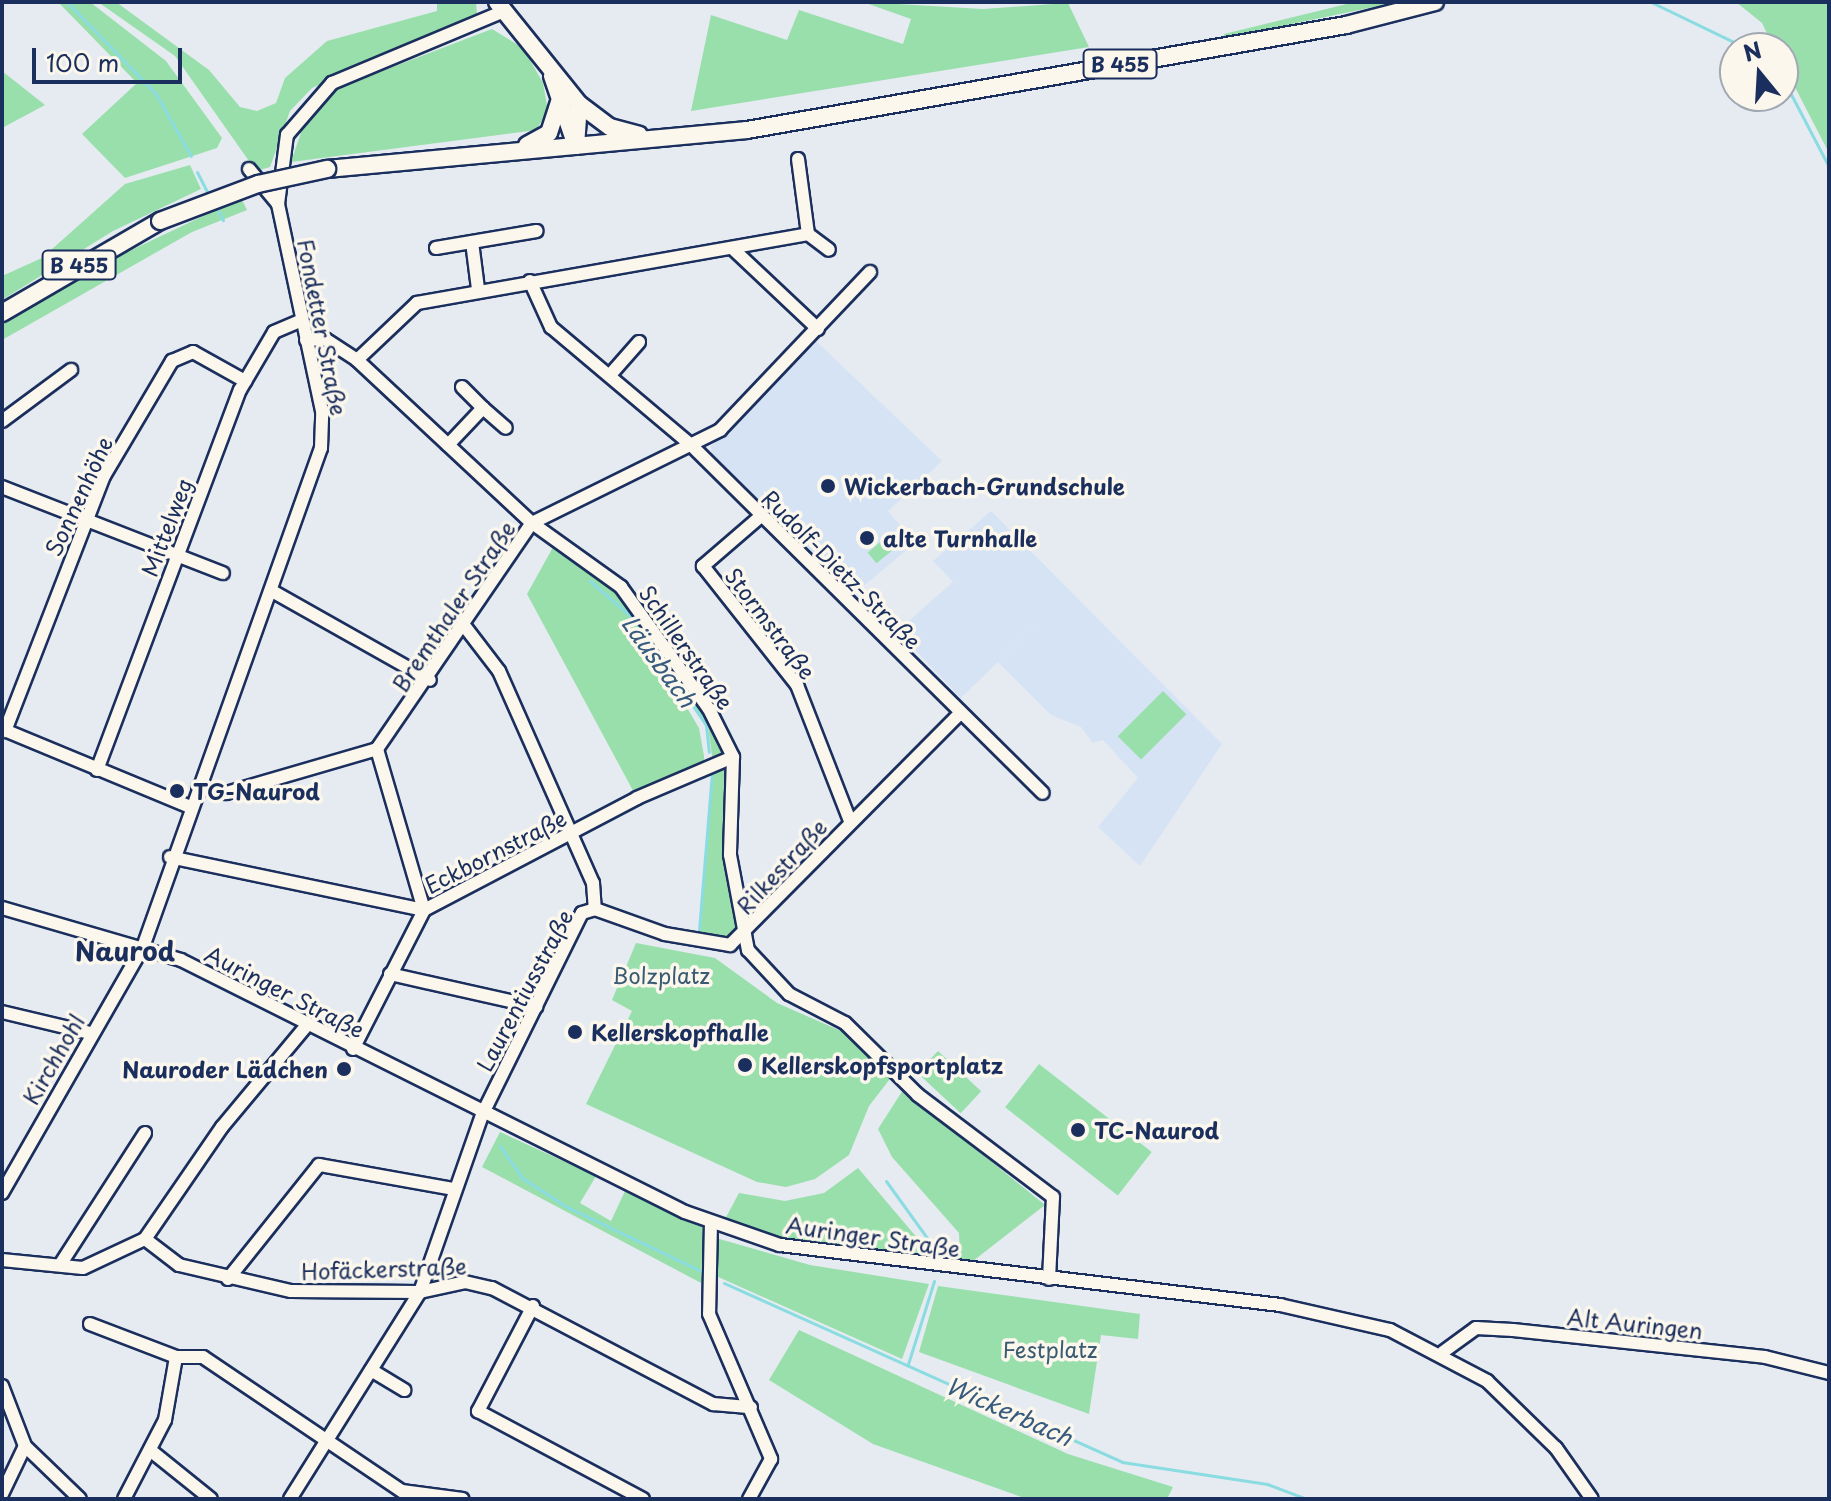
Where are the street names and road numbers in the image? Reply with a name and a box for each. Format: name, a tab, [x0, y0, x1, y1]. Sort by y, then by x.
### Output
road number: B 455	[1082, 48, 1158, 80]
street label: Fondetter Straße	[293, 236, 353, 418]
road number: B 455	[41, 249, 117, 281]
street label: Sonnenhöhe	[39, 432, 117, 560]
street label: Mittelweg	[135, 474, 197, 580]
street label: Rudolf-Dietz-Straße	[757, 484, 927, 654]
street label: Bremthaler Straße	[385, 515, 521, 697]
street label: Stormstraße	[721, 562, 821, 684]
street label: Schillerstraße	[635, 580, 739, 714]
street label: Eckbornstraße	[420, 804, 570, 898]
street label: Rilkestraße	[730, 813, 832, 919]
street label: Laurentiusstraße	[470, 905, 578, 1075]
street label: Auringer Straße	[201, 939, 369, 1043]
street label: Kirchhohl	[17, 1009, 89, 1109]
street label: Auringer Straße	[784, 1211, 962, 1261]
street label: Hofäckerstraße	[301, 1252, 467, 1284]
street label: Alt Auringen	[1565, 1303, 1705, 1343]

